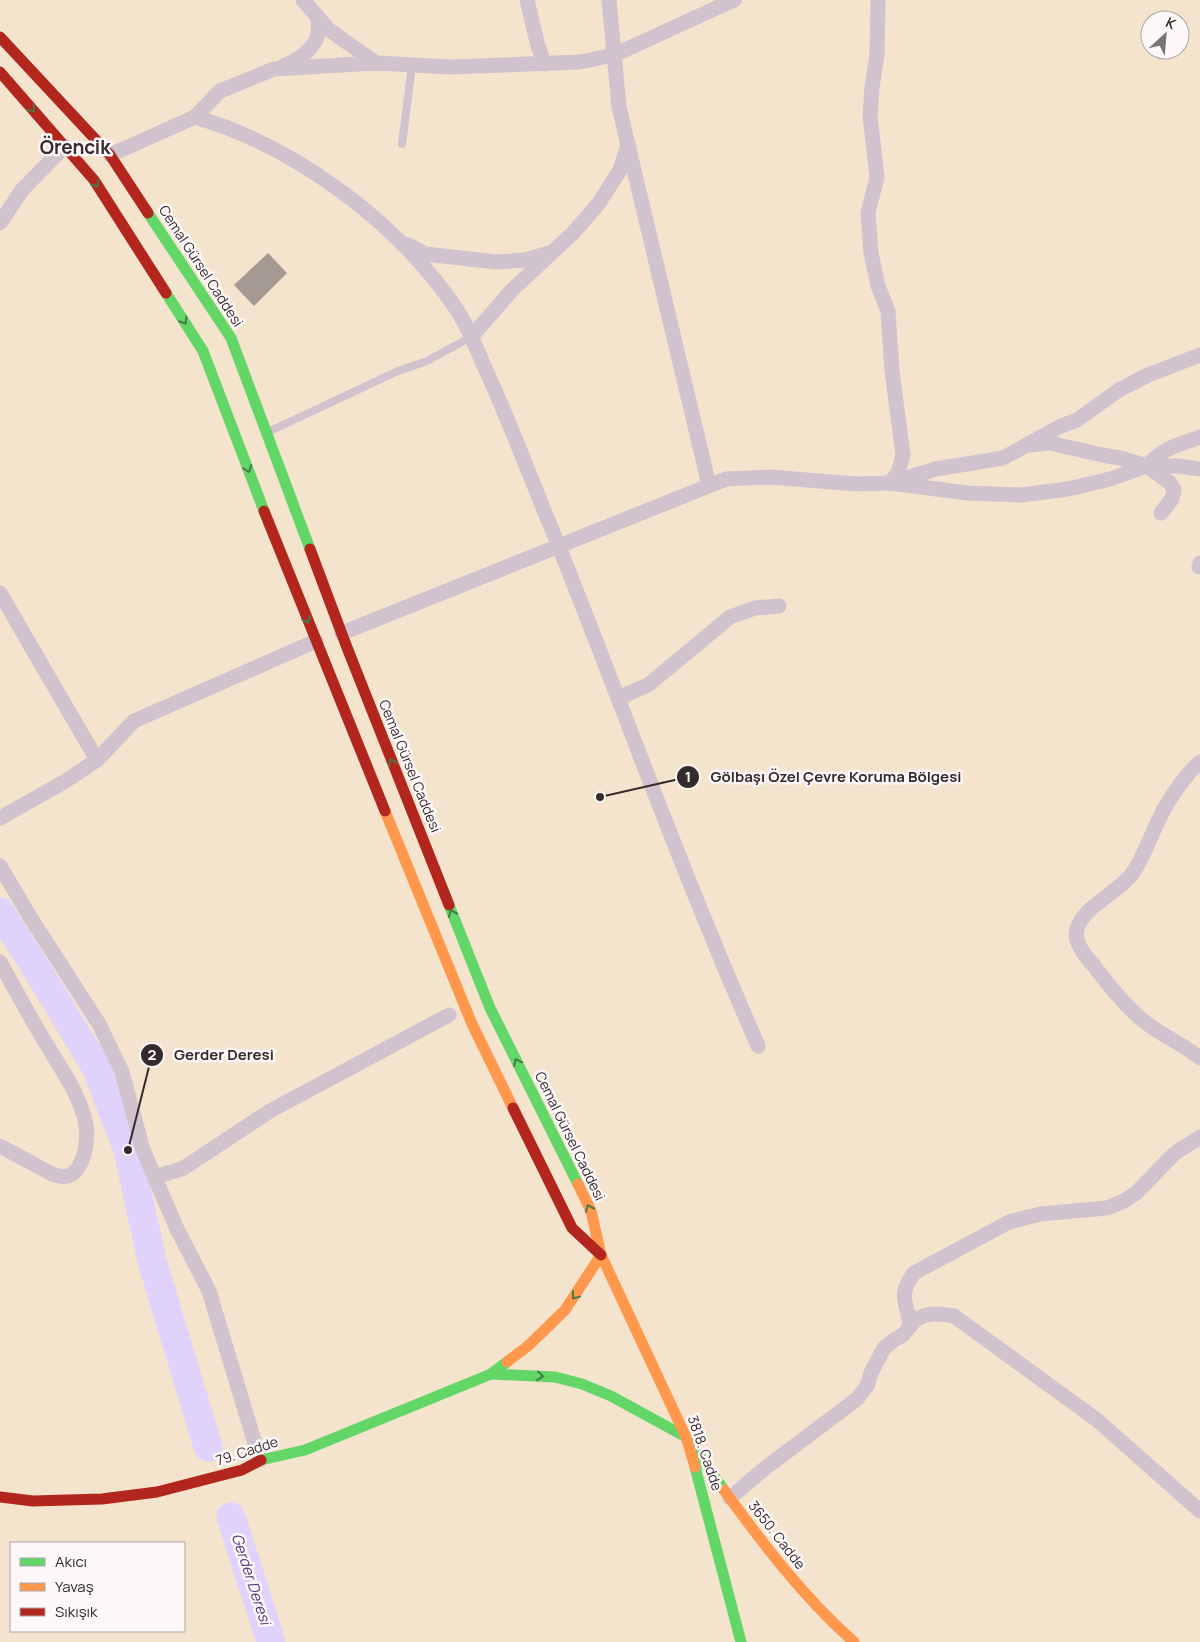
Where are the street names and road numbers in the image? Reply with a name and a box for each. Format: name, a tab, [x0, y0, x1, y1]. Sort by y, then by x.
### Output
street label: Cemal Gürsel Caddesi	[155, 201, 248, 330]
street label: Cemal Gürsel Caddesi	[375, 697, 446, 835]
street label: Cemal Gürsel Caddesi	[531, 1068, 610, 1204]
street label: 3818. Cadde	[684, 1413, 727, 1493]
street label: 79. Cadde	[213, 1432, 280, 1470]
street label: 3650. Cadde	[745, 1497, 810, 1573]

